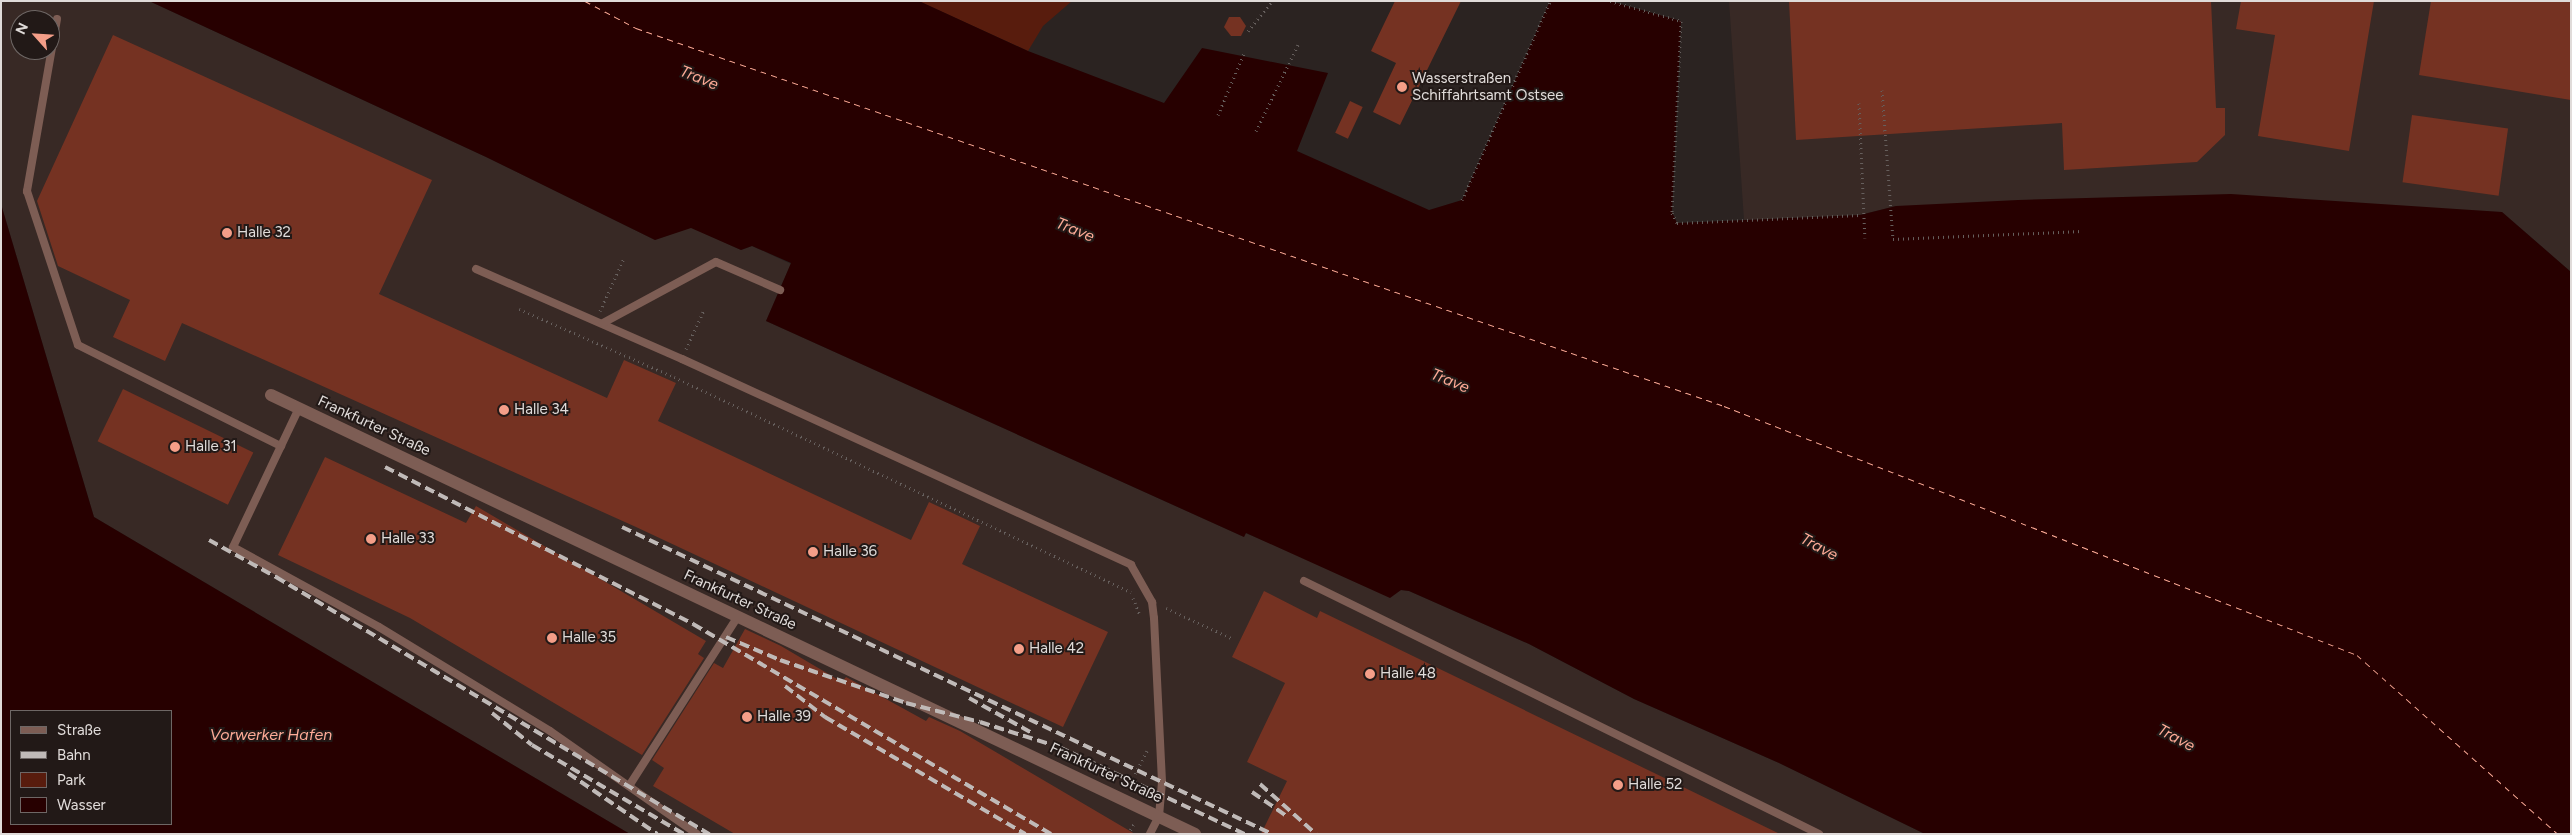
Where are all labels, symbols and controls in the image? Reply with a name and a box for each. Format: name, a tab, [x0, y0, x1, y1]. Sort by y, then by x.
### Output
north arrow	[10, 10, 60, 60]
text: N	[12, 20, 32, 37]
water label: Trave	[677, 62, 721, 94]
place label: Wasserstraßen Schiffahrtsamt Ostsee	[1412, 69, 1563, 104]
marker: Wasserstraßen Schiffahrtsamt Ostsee	[1396, 81, 1408, 93]
water label: Trave	[1053, 214, 1097, 246]
place label: Halle 32	[237, 224, 291, 242]
marker: Halle 32	[221, 227, 233, 239]
water label: Trave	[1428, 365, 1472, 397]
street label: Frankfurter Straße	[315, 392, 433, 460]
place label: Halle 34	[514, 401, 569, 419]
marker: Halle 34	[498, 404, 510, 416]
place label: Halle 31	[185, 438, 237, 456]
marker: Halle 31	[169, 441, 181, 453]
water label: Trave	[1797, 529, 1841, 565]
place label: Halle 33	[381, 530, 435, 548]
marker: Halle 33	[365, 533, 377, 545]
place label: Halle 36	[823, 543, 877, 561]
marker: Halle 36	[807, 546, 819, 558]
street label: Frankfurter Straße	[681, 566, 799, 634]
place label: Halle 35	[562, 629, 616, 647]
marker: Halle 35	[546, 632, 558, 644]
place label: Halle 42	[1029, 640, 1084, 658]
marker: Halle 42	[1013, 643, 1025, 655]
place label: Halle 48	[1380, 665, 1436, 683]
marker: Halle 48	[1364, 668, 1376, 680]
place label: Halle 39	[757, 708, 811, 726]
legend	[10, 710, 172, 825]
marker: Halle 39	[741, 711, 753, 723]
water label: Trave	[2154, 720, 2198, 756]
text: Straße	[57, 721, 101, 739]
water label: Vorwerker Hafen	[210, 725, 332, 745]
street label: Frankfurter Straße	[1047, 739, 1165, 807]
text: Bahn	[57, 746, 91, 764]
text: Park	[57, 771, 86, 789]
place label: Halle 52	[1628, 776, 1682, 794]
marker: Halle 52	[1612, 779, 1624, 791]
text: Wasser	[57, 796, 106, 814]

